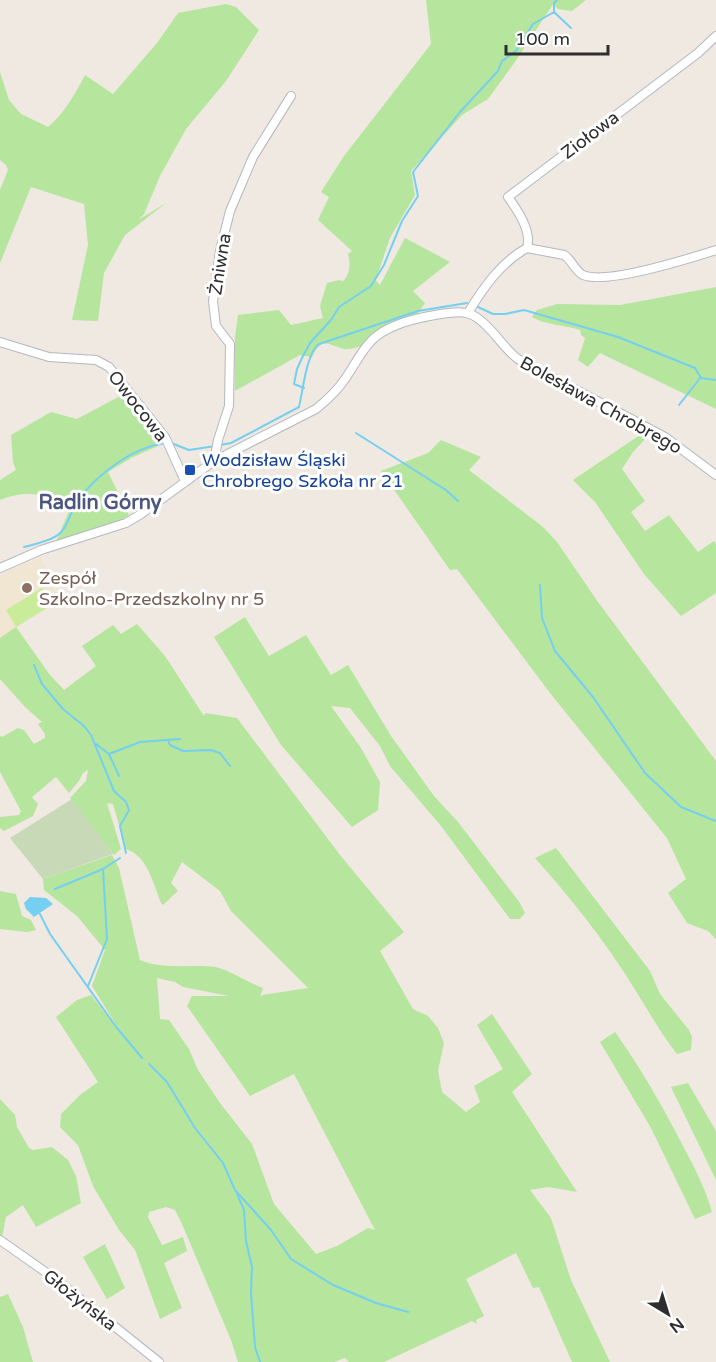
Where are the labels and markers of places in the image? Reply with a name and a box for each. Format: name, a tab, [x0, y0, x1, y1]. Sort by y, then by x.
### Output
place label: Wodzisław Śląski Chrobrego Szkoła nr 21	[202, 449, 403, 492]
marker: Wodzisław Śląski Chrobrego Szkoła nr 21	[183, 463, 197, 477]
place label: Zespół Szkolno-Przedszkolny nr 5	[39, 567, 264, 610]
marker: Zespół Szkolno-Przedszkolny nr 5	[20, 581, 34, 595]

